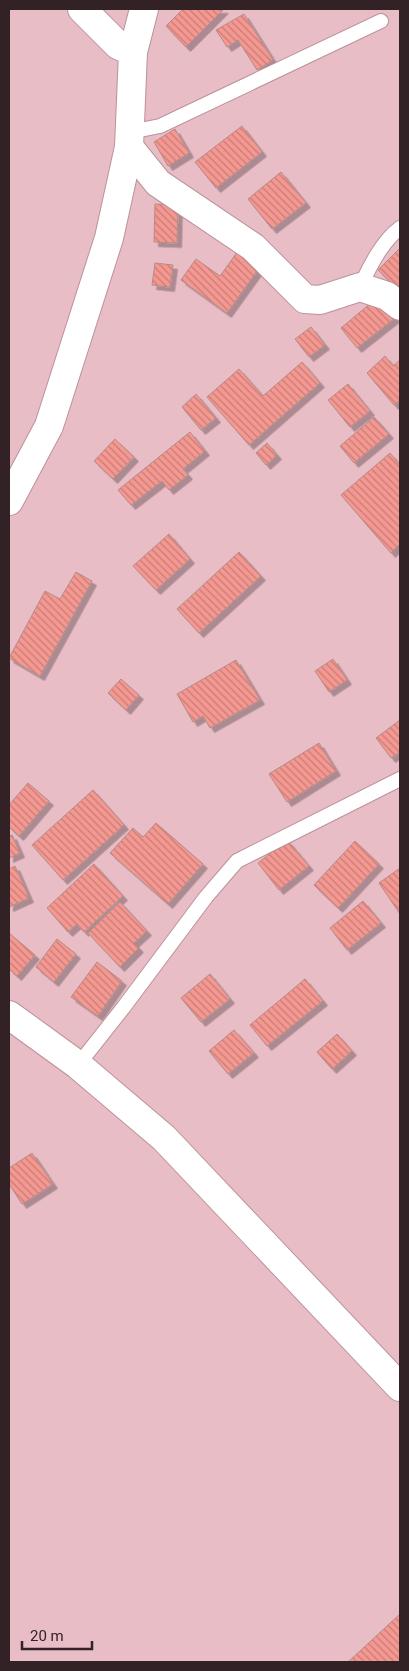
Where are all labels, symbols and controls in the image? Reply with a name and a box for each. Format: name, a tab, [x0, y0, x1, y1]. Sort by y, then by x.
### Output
scale bar	[22, 1618, 92, 1650]
text: 20 m	[30, 1627, 64, 1645]

